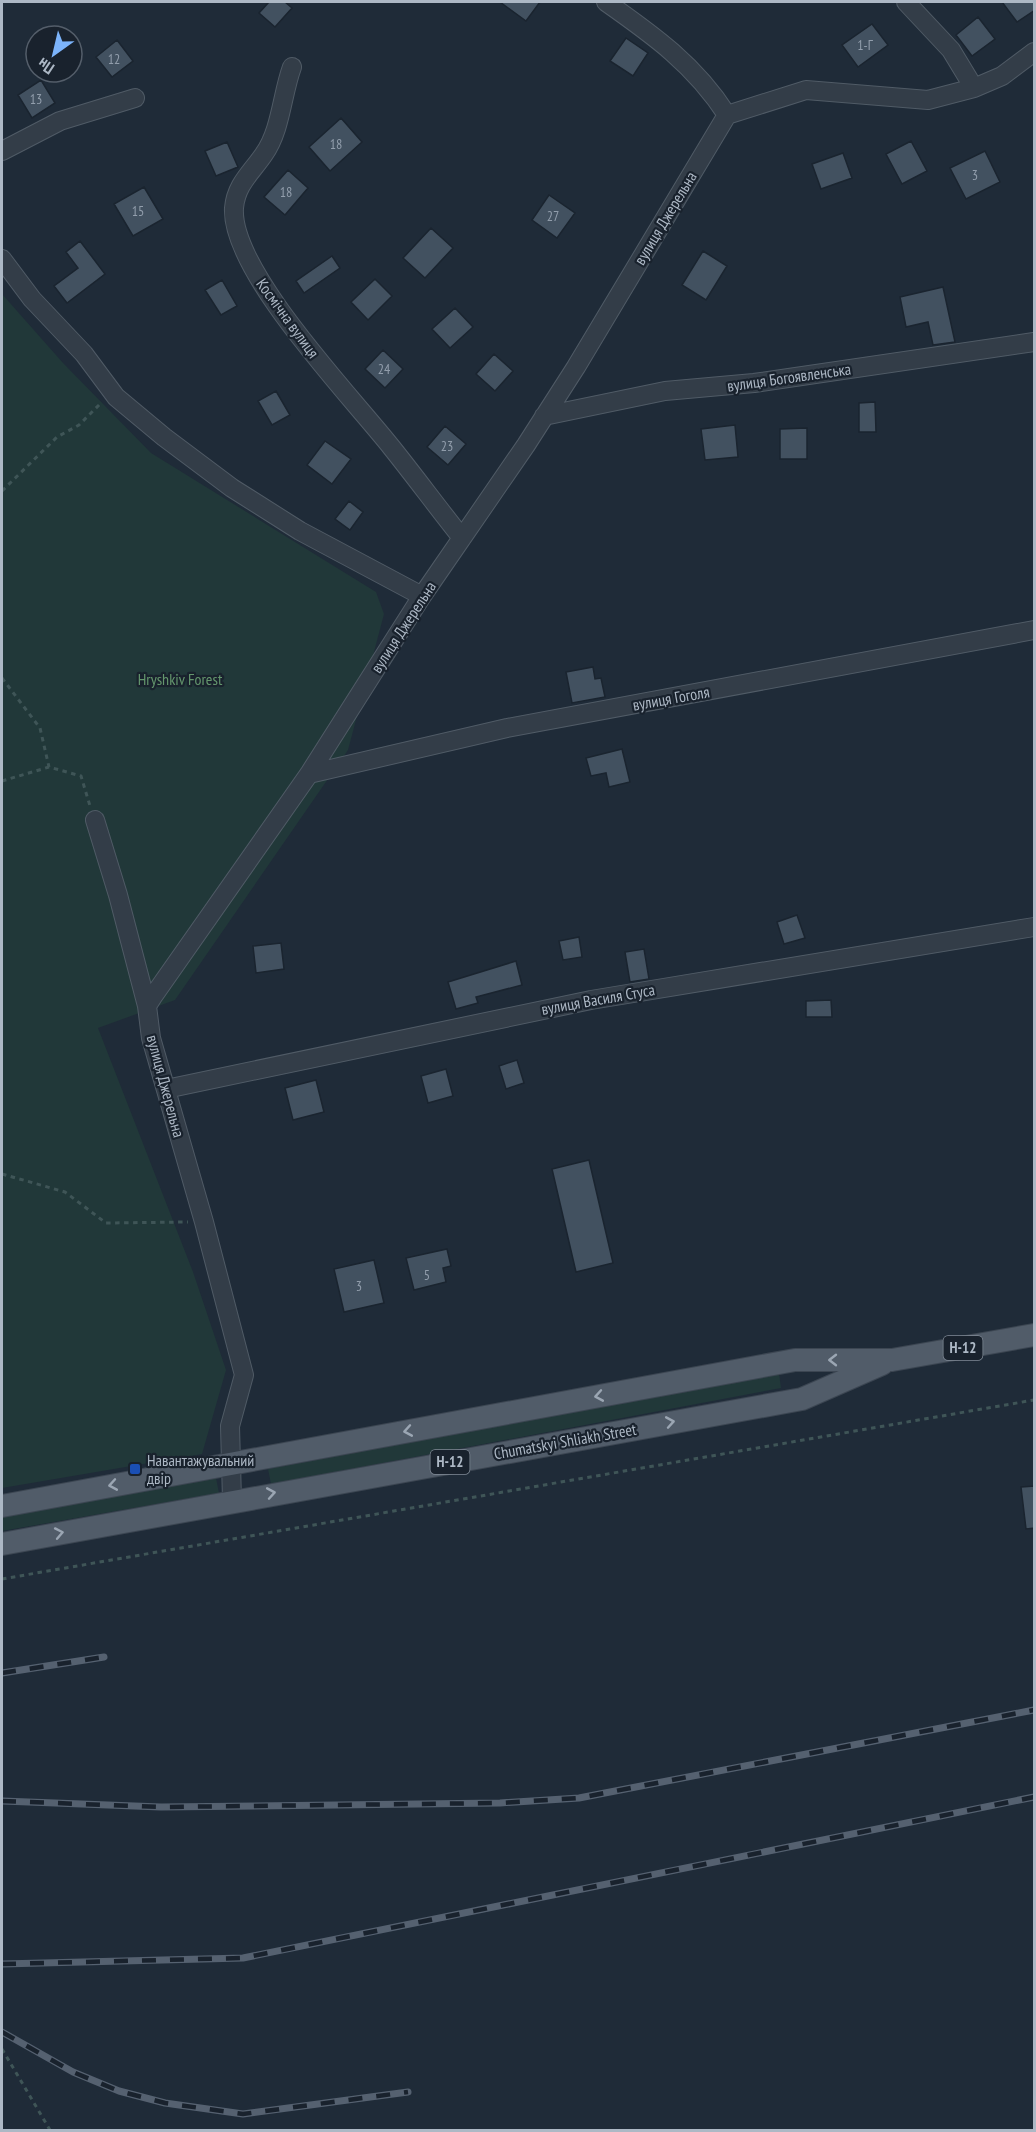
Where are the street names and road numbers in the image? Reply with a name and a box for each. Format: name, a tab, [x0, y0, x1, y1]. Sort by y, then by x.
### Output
street label: вулиця Джерельна	[629, 168, 701, 268]
street label: Космічна вулиця	[252, 274, 324, 362]
street label: вулиця Богоявленська	[726, 358, 852, 396]
street label: вулиця Джерельна	[366, 577, 440, 677]
street label: вулиця Гоголя	[631, 681, 711, 715]
street label: вулиця Василя Стуса	[540, 979, 656, 1019]
street label: вулиця Джерельна	[143, 1033, 189, 1139]
road number: Н-12	[944, 1336, 982, 1360]
street label: Chumatskyi Shliakh Street	[492, 1419, 638, 1463]
road number: Н-12	[430, 1450, 470, 1474]

